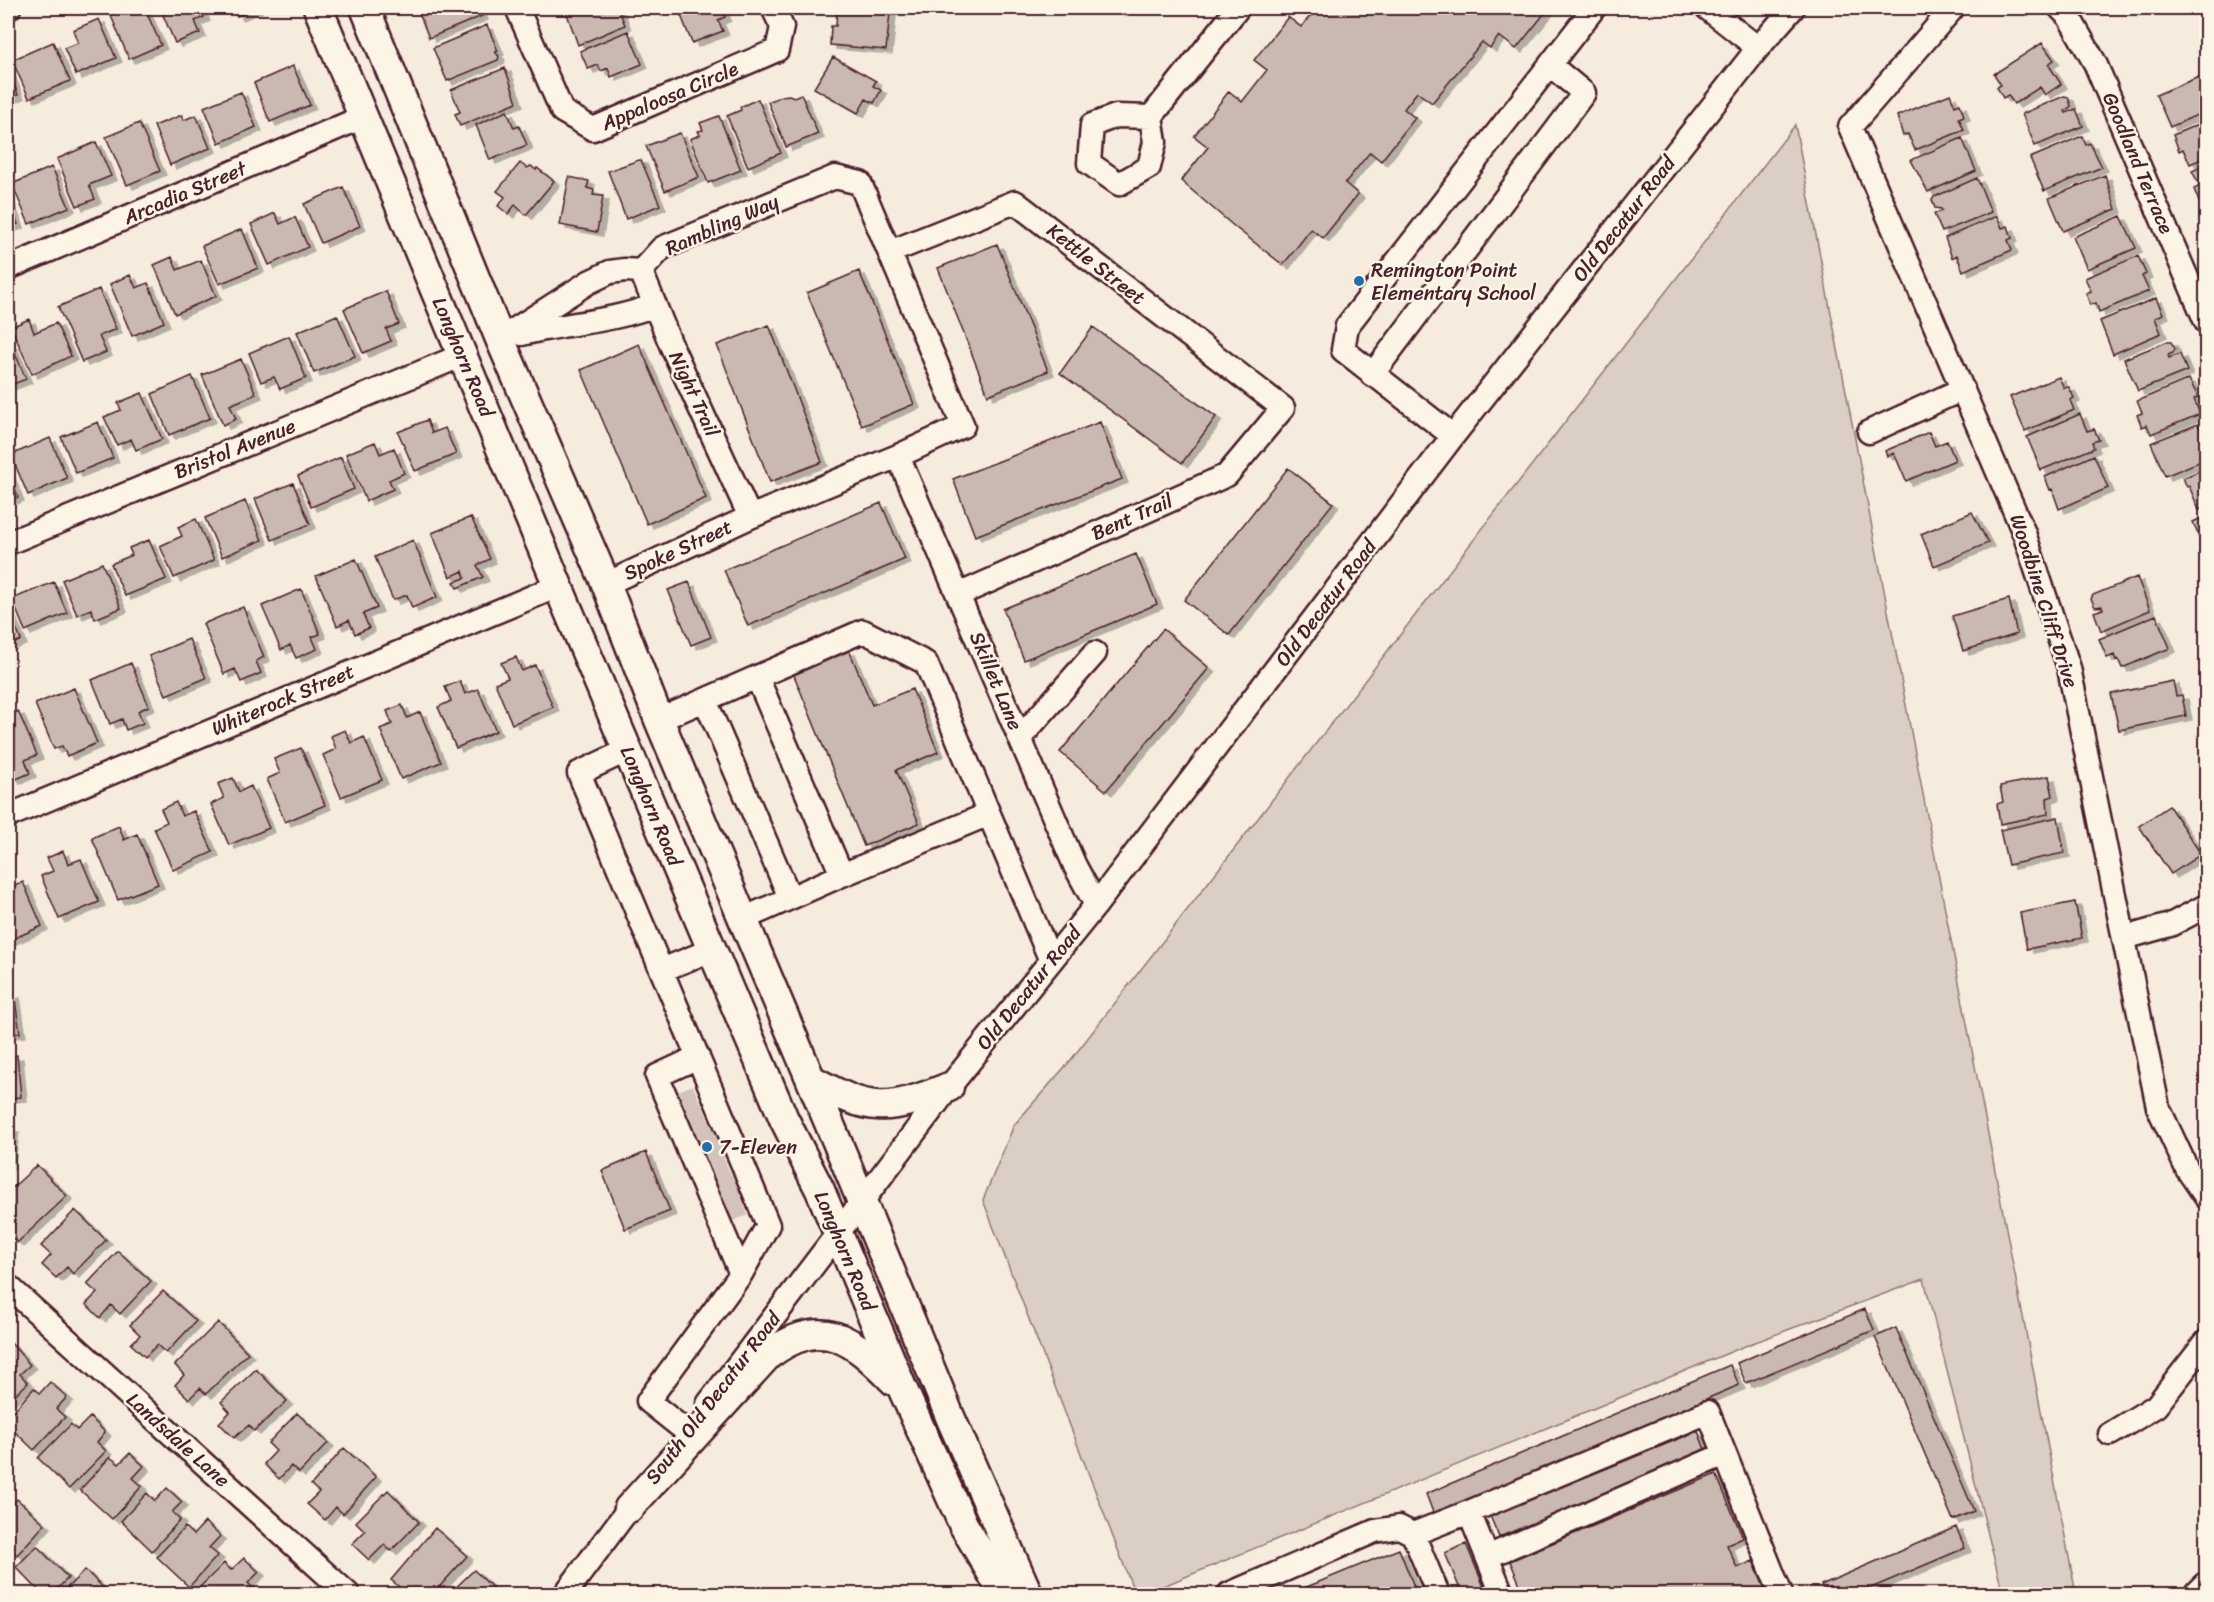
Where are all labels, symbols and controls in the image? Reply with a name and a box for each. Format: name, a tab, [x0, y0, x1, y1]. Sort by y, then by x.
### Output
street label: Appaloosa Circle	[595, 51, 744, 141]
street label: Goodland Terrace	[2092, 87, 2184, 240]
street label: Old Decatur Road	[1563, 147, 1686, 290]
street label: Arcadia Street	[117, 151, 253, 235]
street label: Rambling Way	[660, 184, 785, 266]
street label: Kettle Street	[1039, 214, 1154, 314]
place label: Remington Point Elementary School	[1371, 253, 1536, 311]
marker: Remington Point Elementary School	[1352, 274, 1366, 288]
street label: Longhorn Road	[422, 291, 505, 424]
street label: Night Trail	[659, 345, 730, 444]
street label: Bristol Avenue	[169, 409, 301, 489]
street label: Bent Trail	[1085, 483, 1180, 551]
street label: Spoke Street	[618, 509, 739, 591]
street label: Woodbine Cliff Drive	[1999, 510, 2089, 692]
street label: Old Decatur Road	[1266, 530, 1387, 674]
street label: Skillet Lane	[959, 626, 1033, 736]
street label: Whiterock Street	[206, 654, 360, 746]
street label: Longhorn Road	[610, 740, 693, 873]
street label: Old Decatur Road	[967, 917, 1091, 1058]
place label: 7-Eleven	[719, 1130, 797, 1165]
marker: 7-Eleven	[700, 1140, 714, 1154]
street label: Longhorn Road	[804, 1185, 887, 1318]
street label: South Old Decatur Road	[636, 1303, 791, 1492]
street label: Landsdale Lane	[118, 1383, 238, 1497]

